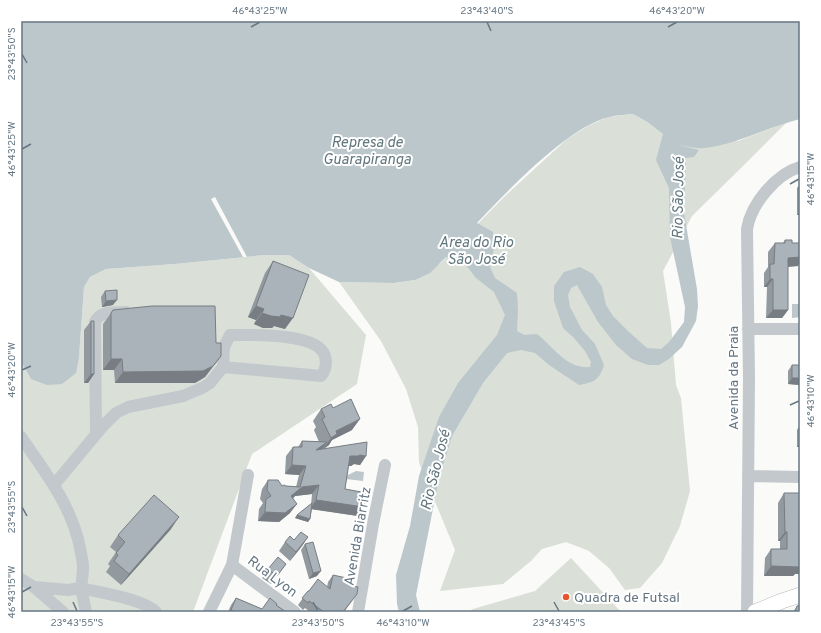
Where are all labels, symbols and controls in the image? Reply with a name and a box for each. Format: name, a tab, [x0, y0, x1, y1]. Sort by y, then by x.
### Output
text: 46°43'25"W	[232, 5, 288, 18]
text: 23°43'40"S	[460, 5, 514, 18]
text: 46°43'20"W	[649, 5, 705, 18]
text: 23°43'50"S	[6, 27, 19, 81]
text: 46°43'25"W	[6, 121, 19, 177]
water label: Represa de Guarapiranga	[323, 134, 411, 170]
text: 46°43'15"W	[805, 152, 818, 206]
water label: Rio São José	[669, 155, 690, 239]
water label: Area do Rio São José	[439, 234, 513, 270]
street label: Avenida da Praia	[726, 326, 743, 430]
text: 46°43'20"W	[6, 342, 19, 398]
text: 46°43'10"W	[805, 374, 818, 428]
water label: Rio São José	[417, 427, 456, 513]
text: 23°43'55"S	[6, 480, 19, 534]
street label: Avenida Biarritz	[341, 485, 376, 587]
street label: Rua Lyon	[244, 553, 300, 601]
text: 46°43'15"W	[6, 565, 19, 619]
place label: Quadra de Futsal	[574, 590, 680, 607]
marker: Quadra de Futsal	[561, 592, 571, 602]
text: 23°43'55"S	[50, 617, 104, 630]
text: 23°43'50"S	[291, 617, 345, 630]
text: 46°43'10"W	[376, 617, 430, 630]
text: 23°43'45"S	[532, 617, 586, 630]

